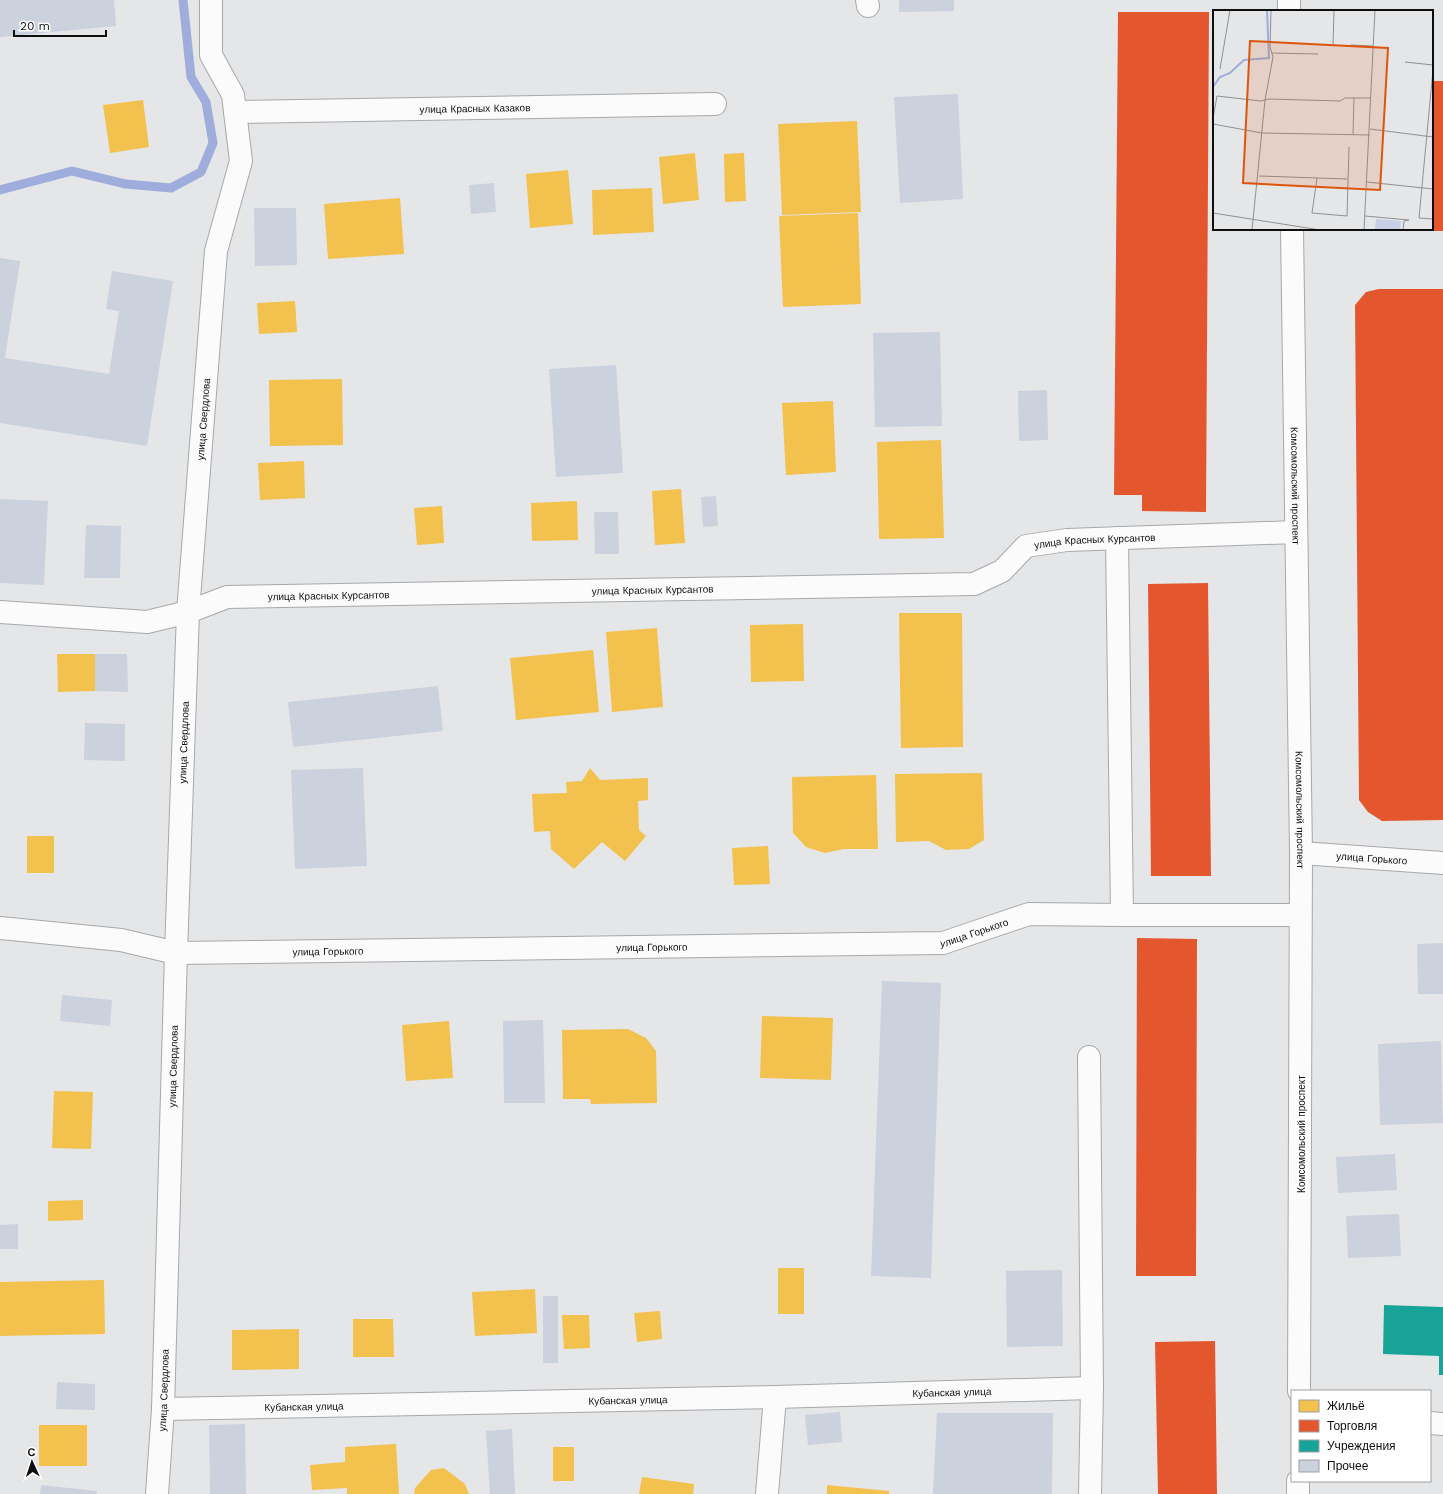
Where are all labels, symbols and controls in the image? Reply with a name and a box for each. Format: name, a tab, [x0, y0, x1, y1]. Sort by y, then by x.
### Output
inset map	[1213, 10, 1433, 230]
scale bar	[14, 12, 106, 38]
text: 20 m	[20, 19, 50, 33]
street label: улица Красных Казаков	[419, 102, 530, 115]
street label: улица Свердлова	[195, 377, 212, 461]
street label: Комсомольский проспект	[1289, 427, 1302, 545]
street label: улица Красных Курсантов	[1033, 532, 1156, 551]
street label: улица Красных Курсантов	[592, 584, 714, 597]
street label: улица Красных Курсантов	[268, 589, 390, 602]
street label: улица Свердлова	[177, 701, 191, 784]
street label: Комсомольский проспект	[1294, 751, 1306, 869]
street label: улица Горького	[1336, 851, 1408, 867]
street label: улица Горького	[940, 916, 1010, 949]
street label: улица Горького	[616, 941, 688, 953]
street label: улица Горького	[292, 946, 364, 957]
street label: улица Свердлова	[167, 1025, 180, 1108]
street label: Комсомольский проспект	[1296, 1075, 1307, 1193]
street label: улица Свердлова	[156, 1348, 171, 1432]
street label: Кубанская улица	[912, 1386, 992, 1399]
legend	[1291, 1390, 1431, 1482]
street label: Кубанская улица	[588, 1394, 668, 1407]
text: Жильё	[1327, 1399, 1365, 1413]
street label: Кубанская улица	[264, 1400, 344, 1413]
text: Торговля	[1327, 1419, 1377, 1433]
text: Учреждения	[1327, 1439, 1396, 1453]
north arrow	[12, 1442, 52, 1482]
text: С	[27, 1446, 36, 1459]
text: Прочее	[1327, 1459, 1369, 1473]

